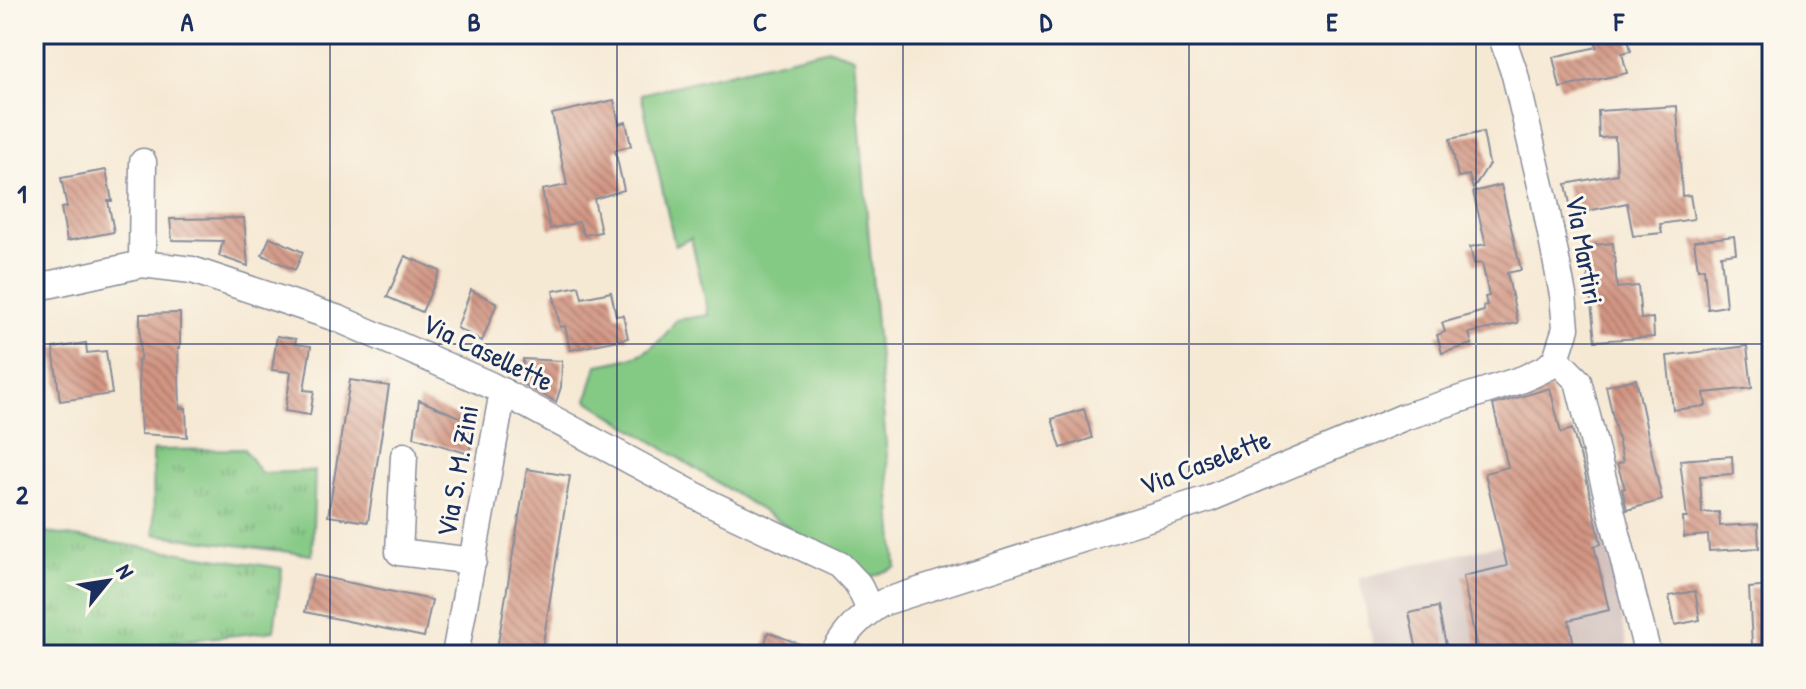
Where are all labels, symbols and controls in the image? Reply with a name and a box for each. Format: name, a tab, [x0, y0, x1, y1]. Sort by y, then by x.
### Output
text: A	[181, 4, 194, 39]
text: B	[467, 4, 481, 39]
text: C	[753, 4, 767, 39]
text: D	[1040, 4, 1053, 39]
text: E	[1326, 4, 1338, 39]
text: F	[1613, 4, 1625, 39]
text: 1	[17, 176, 27, 211]
street label: Via Martiri	[1557, 192, 1613, 308]
street label: Via Casellette	[416, 304, 560, 400]
street label: Via S. M. Zini	[427, 402, 487, 540]
street label: Via Caselette	[1134, 420, 1276, 504]
text: 2	[16, 477, 29, 512]
north arrow	[68, 541, 148, 621]
text: N	[109, 558, 141, 584]

